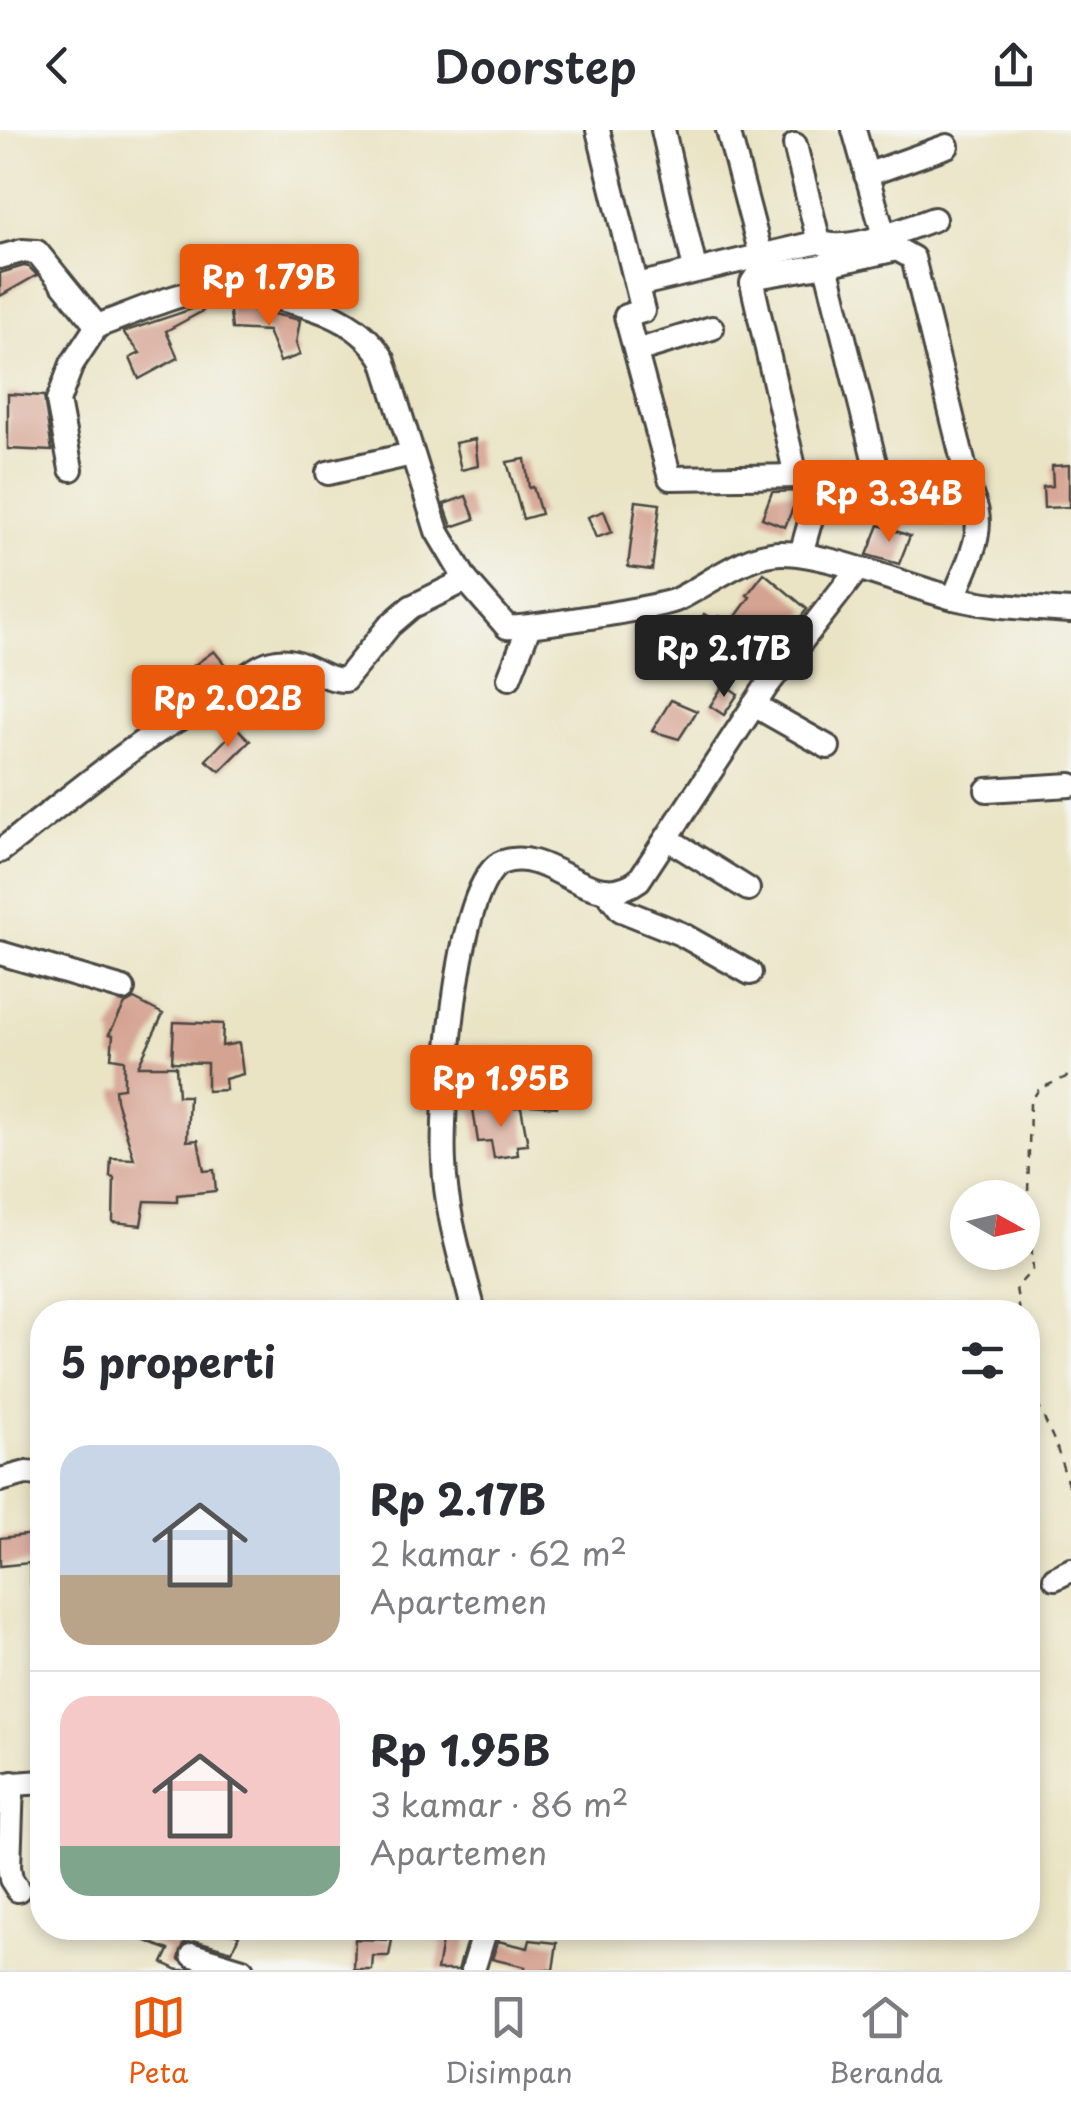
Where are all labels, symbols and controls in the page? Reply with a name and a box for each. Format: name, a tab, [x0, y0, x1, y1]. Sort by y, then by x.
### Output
text: Doorstep	[434, 31, 637, 99]
icon: back	[30, 38, 85, 93]
icon: share	[986, 38, 1041, 93]
pin: Rp 1.79B	[166, 244, 372, 329]
text: Rp 1.79B	[202, 252, 336, 300]
pin: Rp 3.34B	[786, 460, 992, 545]
text: Rp 3.34B	[815, 468, 963, 516]
pin: Rp 2.17B	[621, 615, 827, 700]
text: Rp 2.17B	[657, 623, 791, 671]
pin: Rp 2.02B	[125, 665, 331, 750]
text: Rp 2.02B	[154, 673, 302, 721]
pin: Rp 1.95B	[398, 1045, 604, 1130]
text: Rp 1.95B	[432, 1053, 570, 1101]
north arrow	[950, 1180, 1040, 1270]
map controls	[950, 1180, 1040, 1270]
text: 5 properti	[60, 1329, 275, 1392]
icon: filters	[955, 1333, 1010, 1388]
text: Rp 2.17B	[370, 1466, 546, 1529]
icon: home	[140, 1485, 260, 1605]
text: 2 kamar · 62 m²	[370, 1529, 627, 1577]
text: Apartemen	[370, 1577, 547, 1625]
text: Rp 1.95B	[370, 1717, 550, 1780]
icon: home	[140, 1736, 260, 1856]
text: 3 kamar · 86 m²	[370, 1780, 629, 1828]
text: Apartemen	[370, 1828, 547, 1876]
tab: Peta	[128, 1990, 188, 2093]
tab: Disimpan	[445, 1990, 573, 2093]
tab: Beranda	[829, 1990, 943, 2093]

